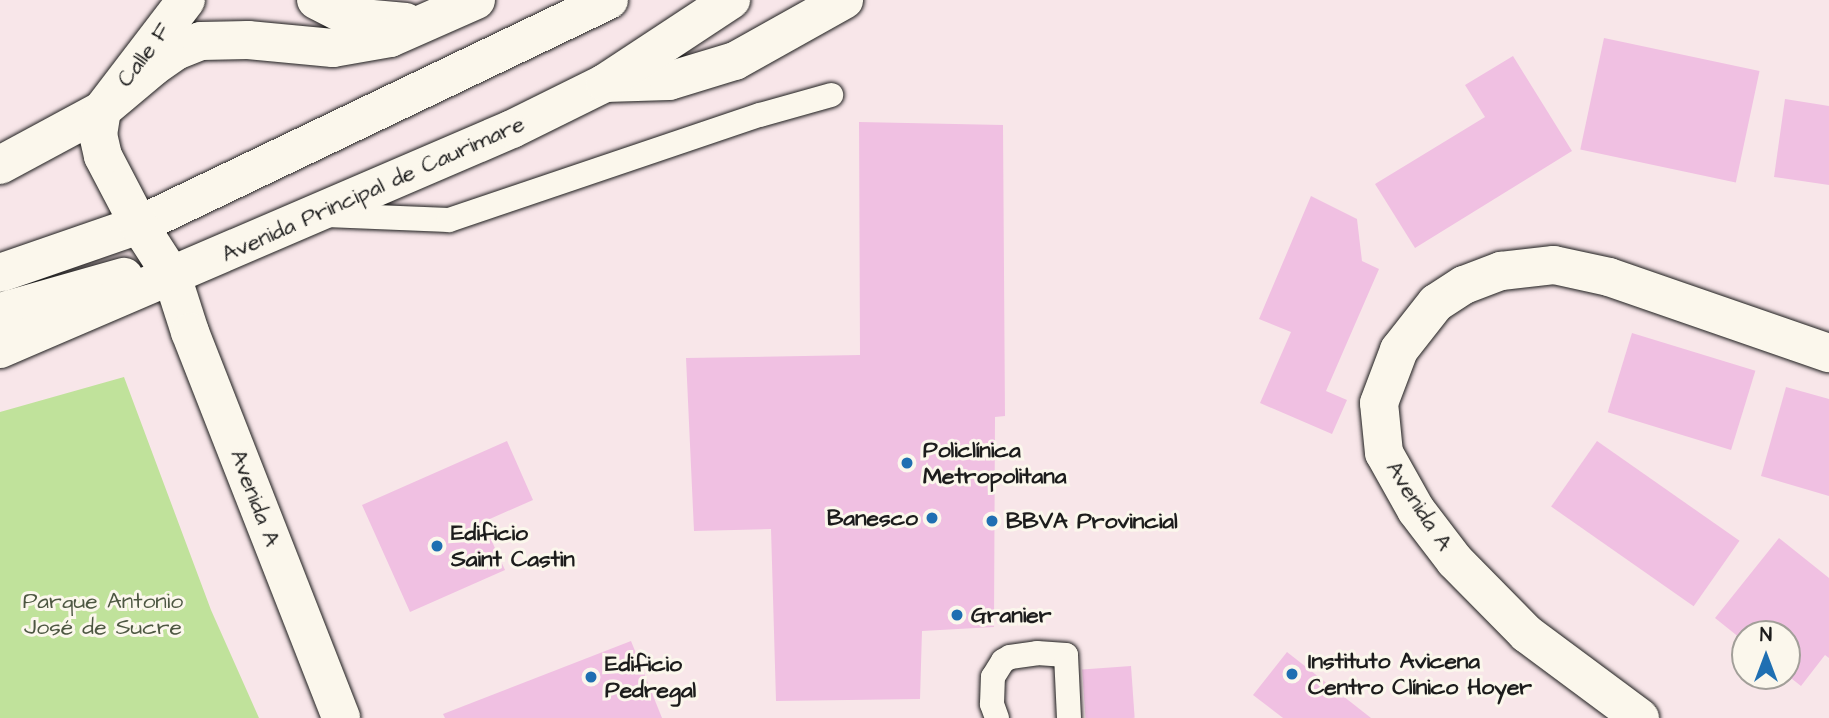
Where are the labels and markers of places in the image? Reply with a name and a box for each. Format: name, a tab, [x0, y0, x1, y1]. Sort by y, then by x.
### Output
place label: Policlínica Metropolitana	[923, 436, 1066, 490]
marker: Policlínica Metropolitana	[897, 453, 917, 473]
place label: Banesco	[827, 504, 918, 532]
place label: BBVA Provincial	[1006, 507, 1178, 535]
marker: Banesco	[924, 510, 940, 526]
marker: BBVA Provincial	[984, 513, 1000, 529]
place label: Edificio Saint Castin	[451, 519, 575, 573]
marker: Edificio Saint Castin	[429, 538, 445, 554]
place label: Granier	[971, 601, 1051, 629]
marker: Granier	[949, 607, 965, 623]
place label: Instituto Avicena Centro Clínico Hoyer	[1308, 647, 1532, 701]
place label: Edificio Pedregal	[605, 650, 696, 704]
marker: Instituto Avicena Centro Clínico Hoyer	[1282, 664, 1302, 684]
marker: Edificio Pedregal	[583, 669, 599, 685]

